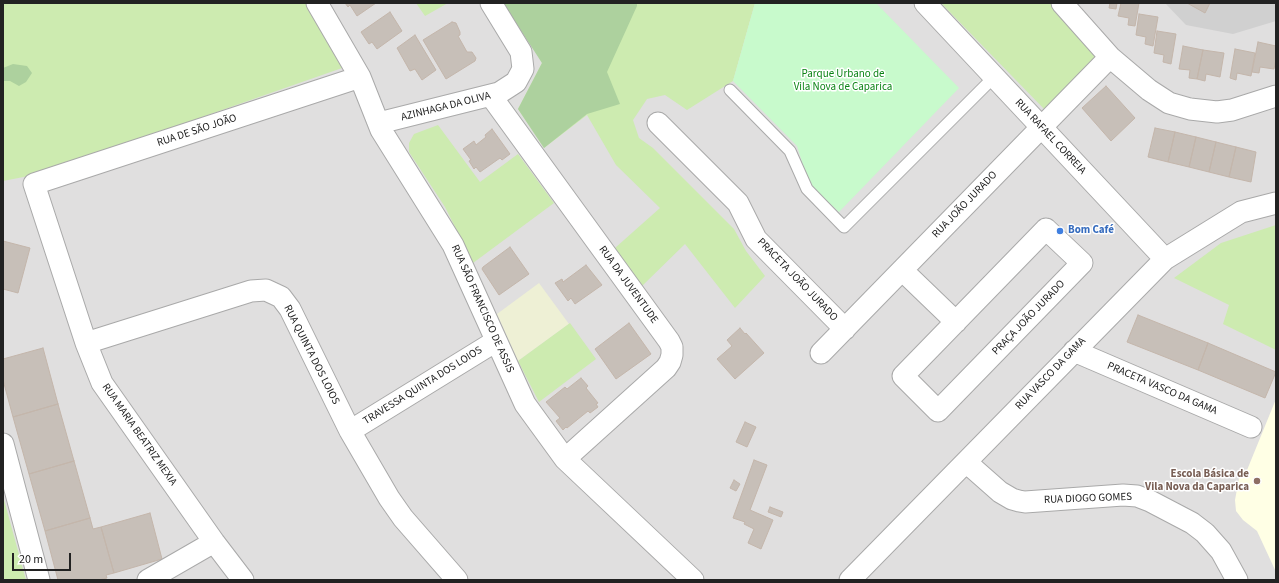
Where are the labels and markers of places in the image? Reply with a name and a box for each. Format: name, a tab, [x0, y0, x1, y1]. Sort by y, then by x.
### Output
place label: Bom Café	[1068, 224, 1114, 238]
marker: Bom Café	[1055, 226, 1065, 236]
place label: Escola Básica de Vila Nova da Caparica	[1145, 468, 1249, 494]
marker: Escola Básica de Vila Nova da Caparica	[1252, 476, 1262, 486]

